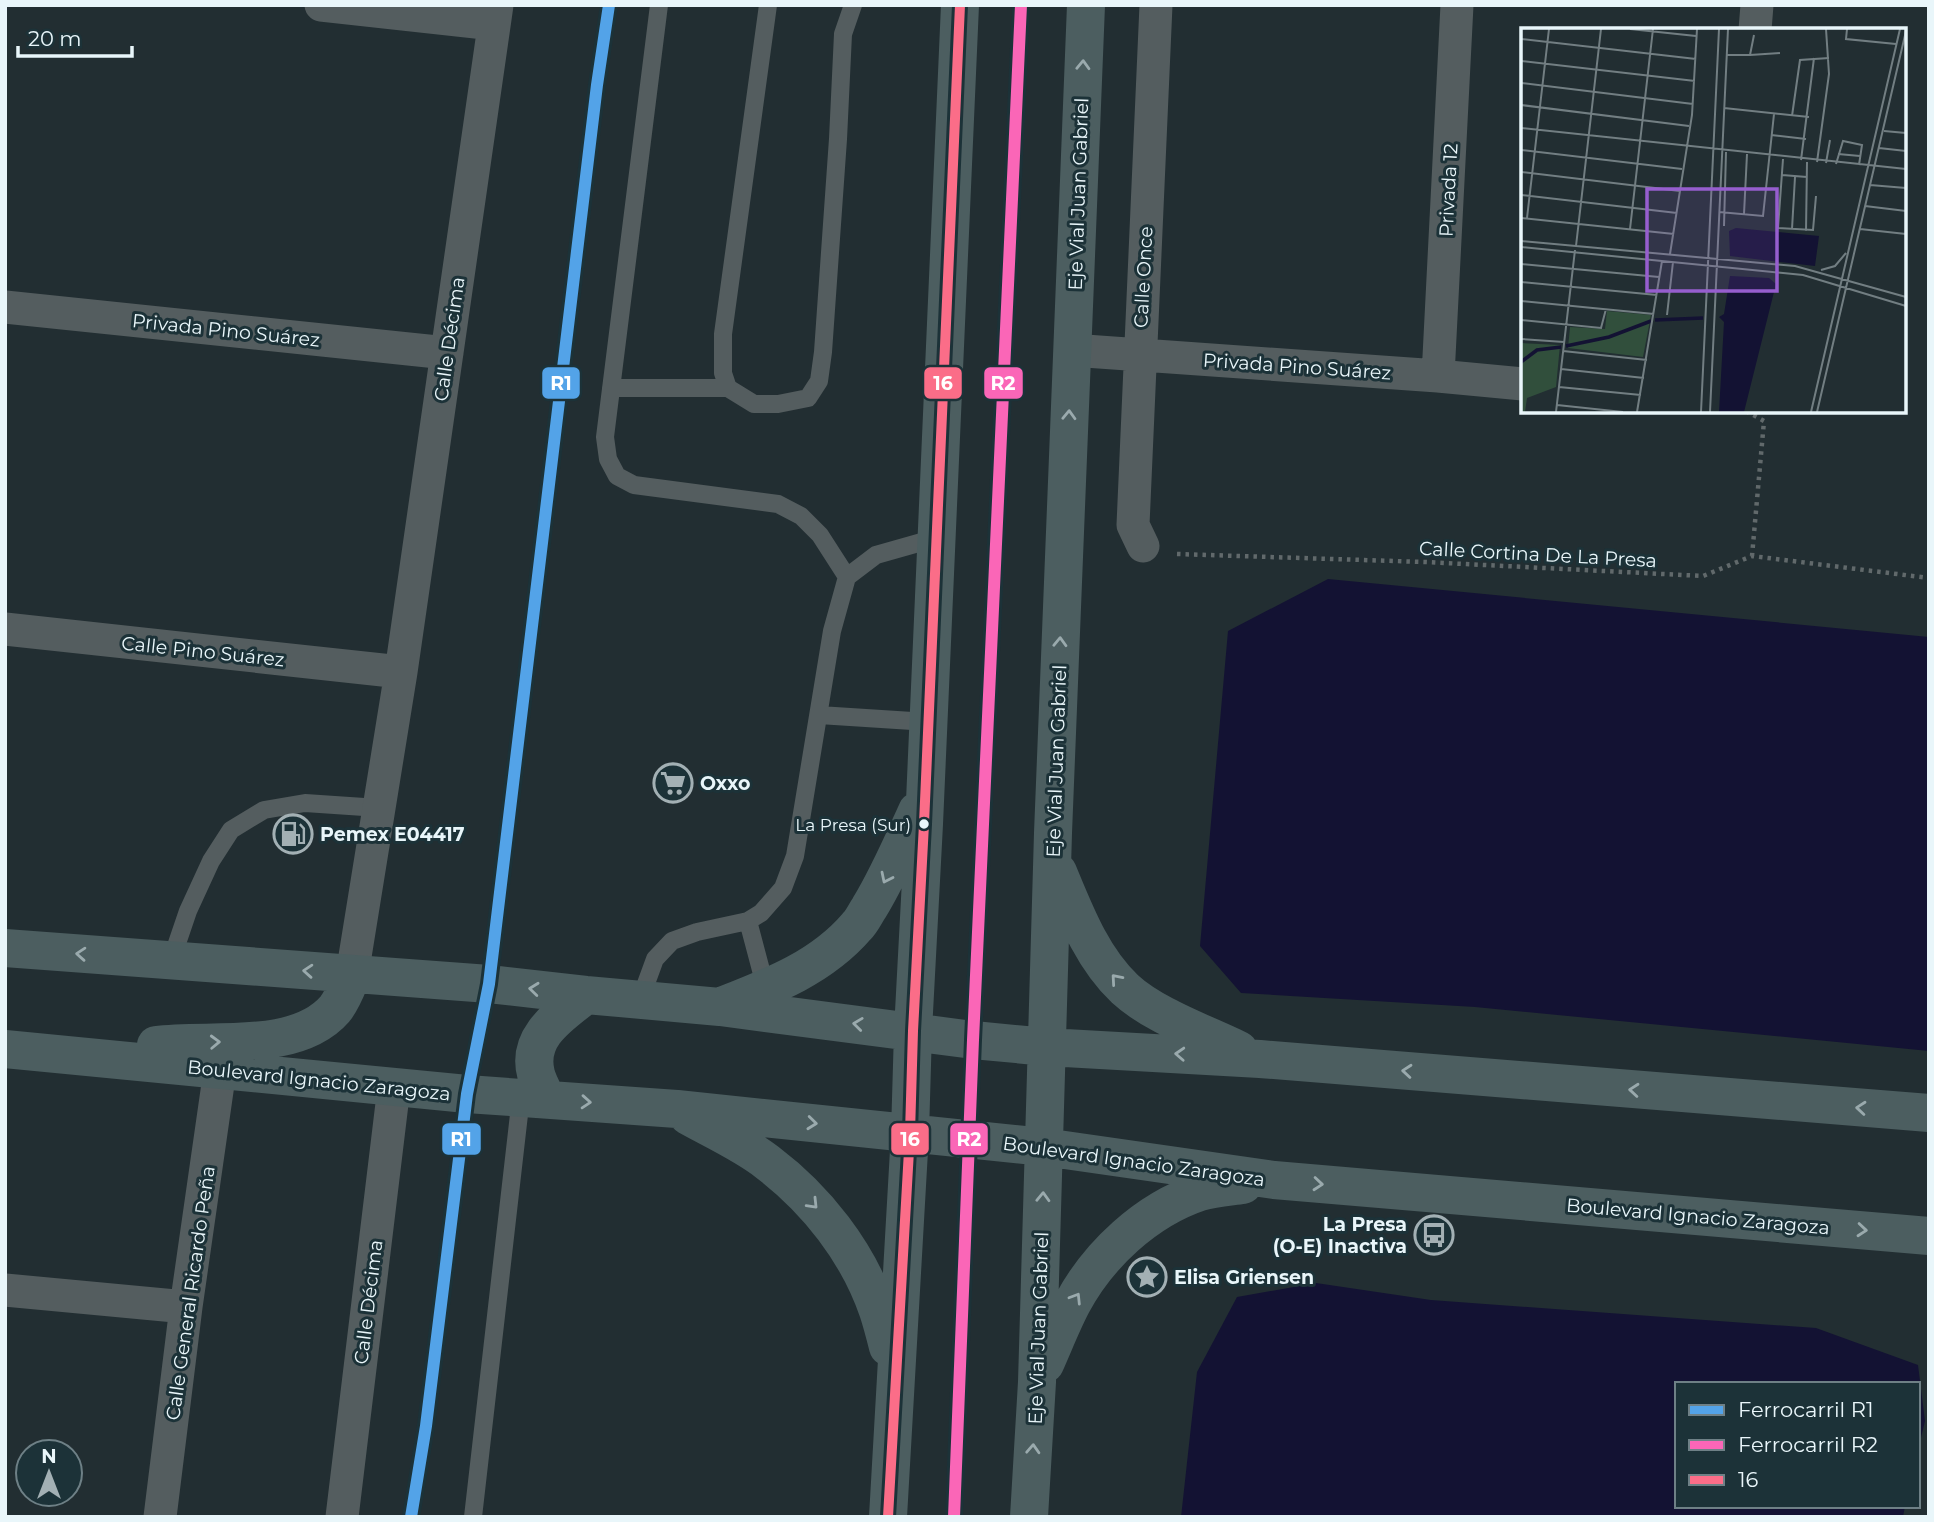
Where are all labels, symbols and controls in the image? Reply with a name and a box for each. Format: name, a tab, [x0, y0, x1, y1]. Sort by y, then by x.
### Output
scale bar	[18, 14, 131, 58]
text: 20 m	[28, 26, 82, 51]
inset map	[1521, 28, 1906, 413]
one-way arrow	[1076, 59, 1091, 70]
street label: Eje Vial Juan Gabriel	[1064, 97, 1093, 291]
street label: Privada 12	[1435, 142, 1462, 237]
street label: Calle Once	[1129, 225, 1158, 329]
street label: Calle Décima	[429, 275, 470, 403]
street label: Privada Pino Suárez	[131, 309, 321, 352]
street label: Privada Pino Suárez	[1202, 348, 1392, 385]
line badge: R1	[541, 366, 581, 400]
line badge: 16	[923, 366, 963, 400]
line badge: R2	[983, 366, 1024, 400]
text: R1	[550, 372, 572, 395]
text: 16	[933, 372, 953, 395]
text: R2	[990, 372, 1016, 395]
one-way arrow	[1061, 409, 1076, 420]
street label: Calle Cortina De La Presa	[1419, 537, 1657, 572]
street label: Calle Pino Suárez	[120, 631, 286, 671]
one-way arrow	[1053, 636, 1068, 647]
street label: Eje Vial Juan Gabriel	[1042, 664, 1071, 858]
supermarket icon: Oxxo	[652, 762, 694, 804]
place label: Oxxo	[700, 772, 751, 795]
fuel station icon: Pemex E04417	[272, 813, 314, 855]
place label: La Presa (Sur)	[795, 815, 911, 835]
marker: La Presa (Sur)	[917, 817, 931, 831]
place label: Pemex E04417	[320, 823, 465, 846]
one-way arrow	[881, 871, 895, 883]
one-way arrow	[75, 947, 86, 962]
one-way arrow	[302, 964, 313, 979]
one-way arrow	[1112, 974, 1124, 987]
one-way arrow	[529, 982, 540, 997]
one-way arrow	[852, 1017, 864, 1032]
one-way arrow	[210, 1034, 221, 1049]
one-way arrow	[1175, 1047, 1186, 1062]
street label: Boulevard Ignacio Zaragoza	[186, 1055, 452, 1106]
one-way arrow	[1401, 1064, 1412, 1079]
one-way arrow	[1628, 1082, 1639, 1097]
one-way arrow	[580, 1094, 591, 1109]
one-way arrow	[1855, 1101, 1866, 1116]
one-way arrow	[806, 1116, 818, 1131]
line badge: R1	[441, 1122, 482, 1156]
line badge: 16	[890, 1122, 930, 1156]
line badge: R2	[949, 1122, 989, 1156]
text: R1	[450, 1128, 472, 1151]
text: 16	[900, 1128, 920, 1151]
text: R2	[956, 1128, 982, 1151]
street label: Boulevard Ignacio Zaragoza	[1001, 1132, 1266, 1191]
street label: Calle General Ricardo Peña	[161, 1164, 220, 1422]
one-way arrow	[1312, 1176, 1324, 1191]
one-way arrow	[1035, 1191, 1050, 1202]
street label: Boulevard Ignacio Zaragoza	[1565, 1194, 1831, 1239]
one-way arrow	[804, 1196, 817, 1209]
place label: La Presa (O-E) Inactiva	[1273, 1213, 1407, 1258]
bus stop icon: La Presa (O-E) Inactiva	[1413, 1214, 1455, 1256]
one-way arrow	[1857, 1222, 1868, 1237]
street label: Eje Vial Juan Gabriel	[1024, 1231, 1053, 1425]
street label: Calle Décima	[349, 1238, 388, 1366]
place icon: Elisa Griensen	[1126, 1256, 1168, 1298]
place label: Elisa Griensen	[1174, 1266, 1314, 1289]
one-way arrow	[1068, 1293, 1081, 1306]
legend	[1675, 1382, 1920, 1508]
text: Ferrocarril R1	[1738, 1397, 1873, 1422]
text: Ferrocarril R2	[1738, 1432, 1878, 1457]
north arrow	[14, 1438, 84, 1508]
one-way arrow	[1025, 1443, 1040, 1454]
text: N	[41, 1445, 57, 1468]
text: 16	[1738, 1467, 1759, 1492]

